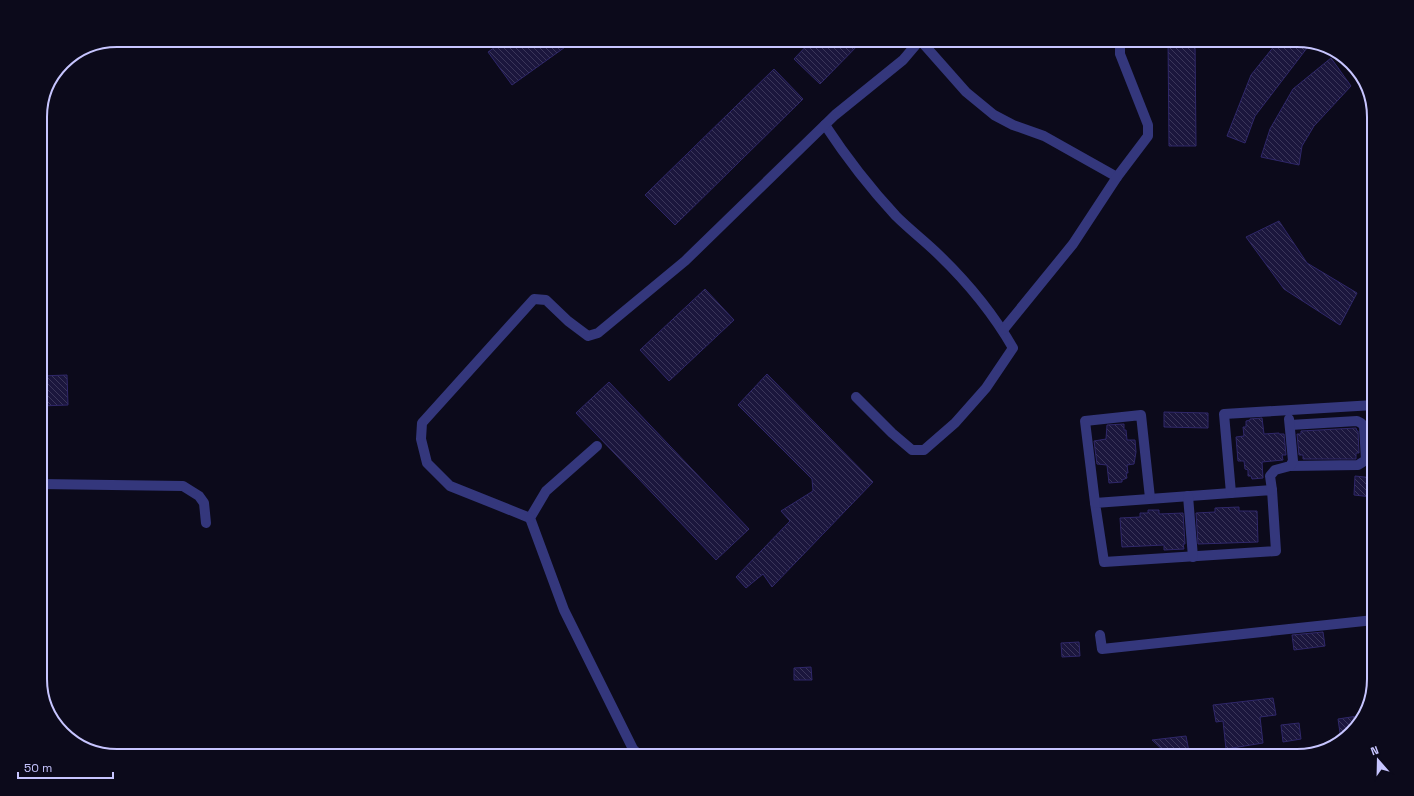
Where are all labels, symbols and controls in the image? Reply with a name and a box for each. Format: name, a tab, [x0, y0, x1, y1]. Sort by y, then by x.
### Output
north arrow	[1358, 740, 1398, 780]
text: N	[1369, 743, 1380, 758]
scale bar	[18, 754, 113, 780]
text: 50 m	[24, 760, 52, 776]

